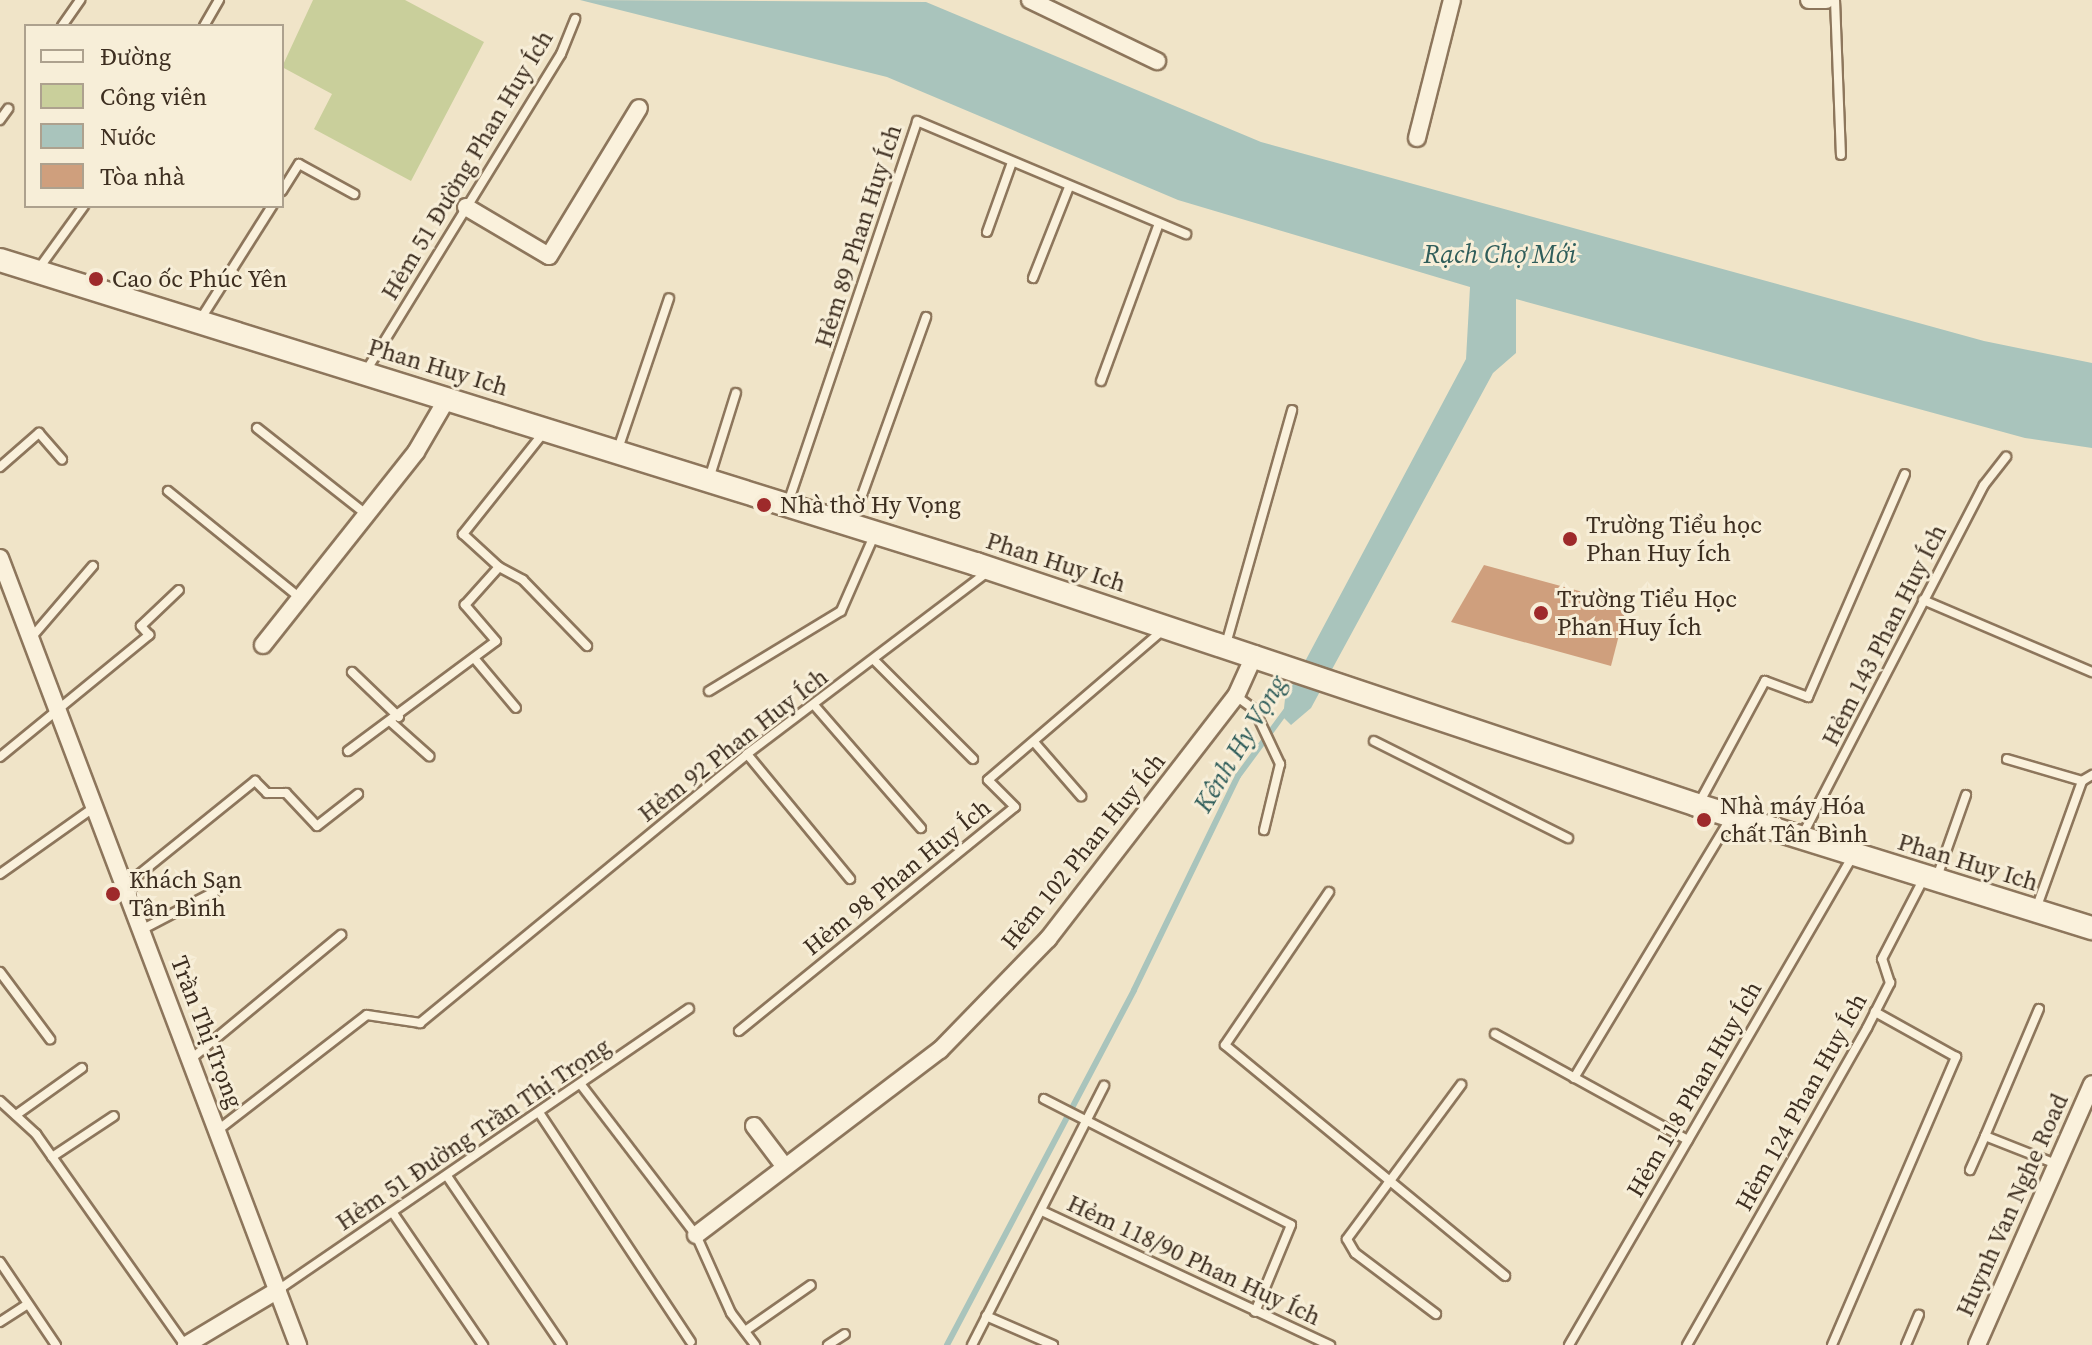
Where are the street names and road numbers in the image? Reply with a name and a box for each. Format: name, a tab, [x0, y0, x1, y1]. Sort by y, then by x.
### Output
street label: Hẻm 51 Đường Phan Huy Ích	[375, 25, 559, 305]
street label: Hẻm 89 Phan Huy Ích	[808, 121, 908, 351]
street label: Phan Huy Ich	[365, 332, 511, 402]
street label: Hẻm 143 Phan Huy Ích	[1816, 520, 1952, 750]
street label: Phan Huy Ich	[983, 526, 1129, 598]
street label: Hẻm 92 Phan Huy Ích	[633, 662, 833, 828]
street label: Hẻm 102 Phan Huy Ích	[995, 747, 1171, 955]
street label: Hẻm 98 Phan Huy Ích	[798, 793, 996, 961]
street label: Phan Huy Ich	[1895, 827, 2041, 897]
street label: Trần Thị Trọng	[165, 951, 249, 1113]
street label: Hẻm 118 Phan Huy Ích	[1620, 976, 1768, 1202]
street label: Hẻm 124 Phan Huy Ích	[1729, 988, 1873, 1216]
street label: Hẻm 51 Đường Trần Thị Trọng	[330, 1031, 616, 1237]
street label: Huynh Van Nghe Road	[1950, 1089, 2074, 1321]
street label: Hẻm 118/90 Phan Huy Ích	[1063, 1189, 1325, 1331]

